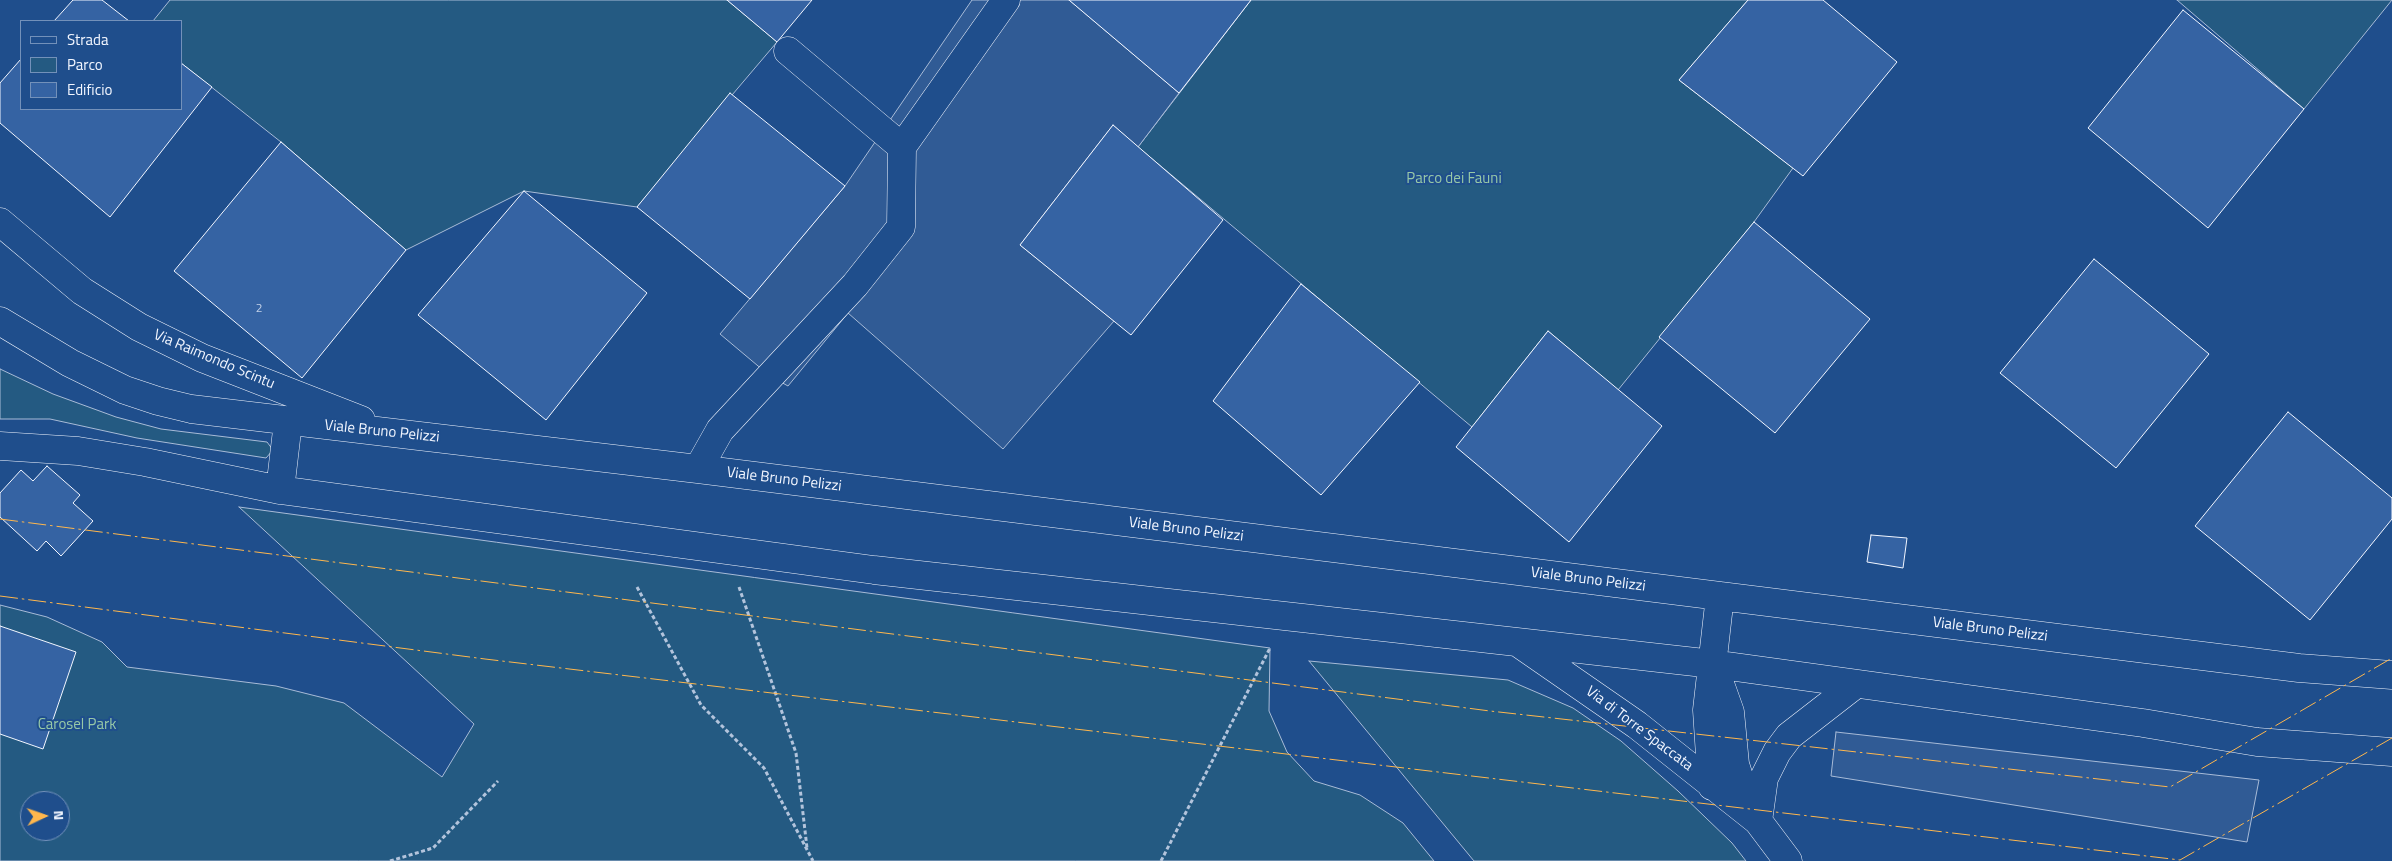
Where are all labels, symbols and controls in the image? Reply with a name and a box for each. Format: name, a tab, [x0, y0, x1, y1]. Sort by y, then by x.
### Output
legend	[20, 20, 182, 110]
text: Strada	[67, 28, 108, 51]
text: Parco	[67, 53, 103, 76]
text: Edificio	[67, 78, 112, 101]
park label: Parco dei Fauni	[1406, 170, 1502, 188]
house number: 2	[256, 302, 262, 316]
street label: Via Raimondo Scintu	[151, 326, 277, 394]
street label: Viale Bruno Pelizzi	[324, 417, 440, 447]
street label: Viale Bruno Pelizzi	[726, 464, 842, 496]
street label: Viale Bruno Pelizzi	[1128, 514, 1244, 546]
street label: Viale Bruno Pelizzi	[1530, 564, 1646, 596]
street label: Viale Bruno Pelizzi	[1932, 614, 2048, 646]
street label: Via di Torre Spaccata	[1582, 683, 1696, 775]
park label: Carosel Park	[38, 716, 116, 734]
north arrow	[20, 791, 70, 841]
text: N	[49, 810, 70, 821]

